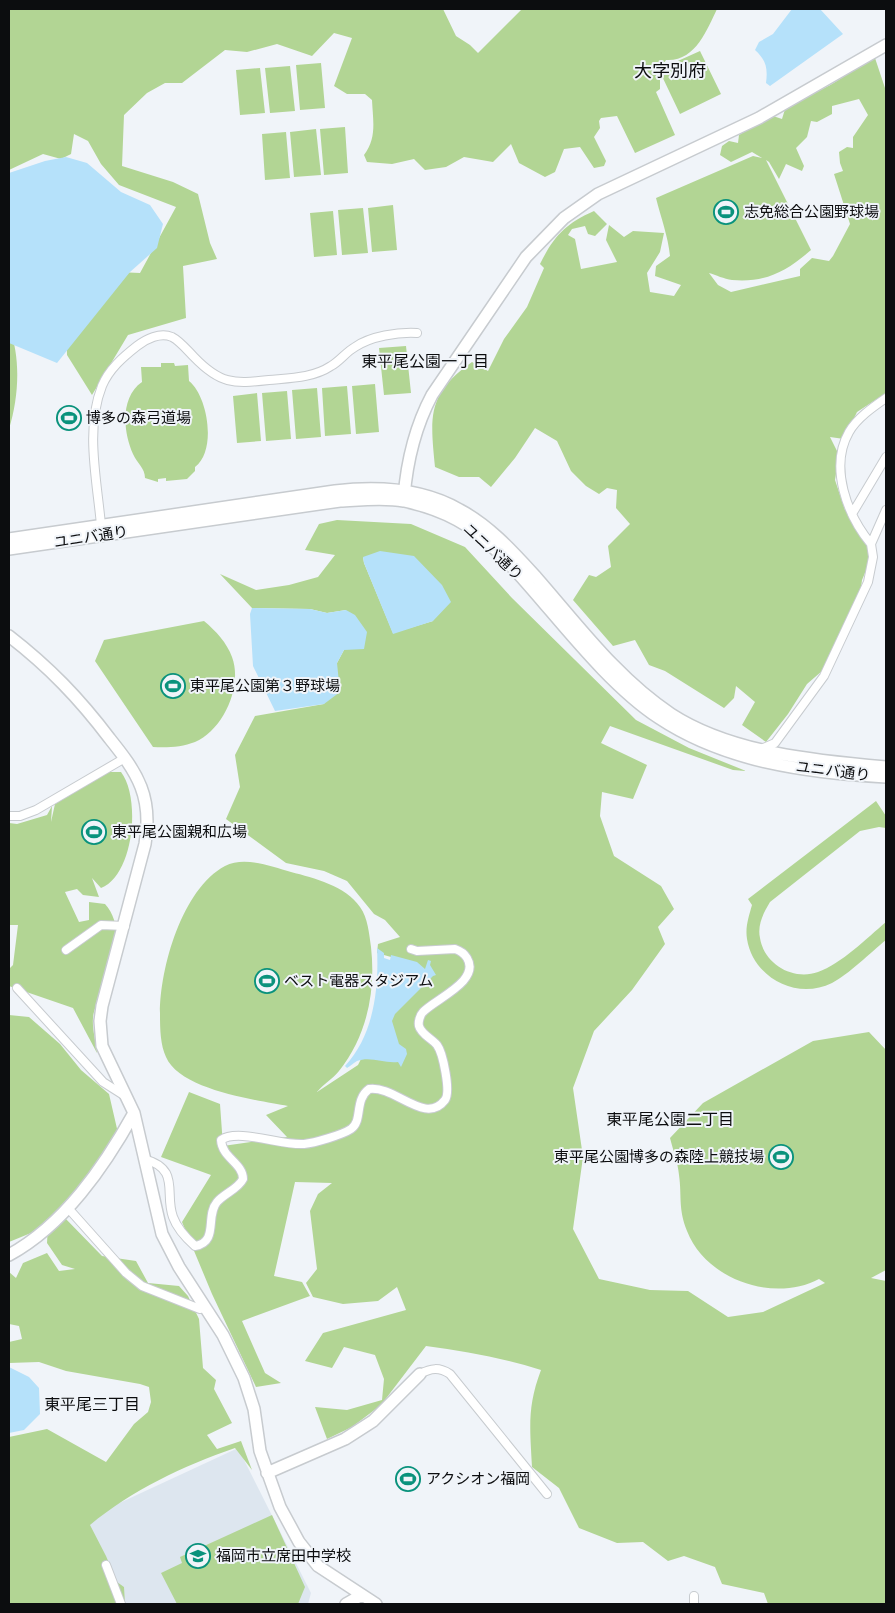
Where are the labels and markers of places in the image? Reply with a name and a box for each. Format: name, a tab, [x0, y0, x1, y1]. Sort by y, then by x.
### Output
sports icon: 志免総合公園野球場	[713, 199, 739, 225]
place label: 志免総合公園野球場	[744, 201, 879, 222]
sports icon: 博多の森弓道場	[56, 405, 82, 431]
place label: 博多の森弓道場	[86, 407, 191, 428]
sports icon: 東平尾公園第３野球場	[160, 673, 186, 699]
place label: 東平尾公園第３野球場	[190, 675, 340, 696]
sports icon: 東平尾公園親和広場	[81, 819, 107, 845]
place label: 東平尾公園親和広場	[112, 821, 247, 842]
sports icon: ベスト電器スタジアム	[254, 968, 280, 994]
place label: ベスト電器スタジアム	[284, 970, 433, 991]
sports icon: 東平尾公園博多の森陸上競技場	[768, 1144, 794, 1170]
place label: 東平尾公園博多の森陸上競技場	[554, 1146, 764, 1167]
sports icon: アクシオン福岡	[395, 1466, 421, 1492]
place label: アクシオン福岡	[426, 1468, 530, 1489]
school or university icon: 福岡市立席田中学校	[185, 1543, 211, 1569]
place label: 福岡市立席田中学校	[216, 1545, 351, 1566]

